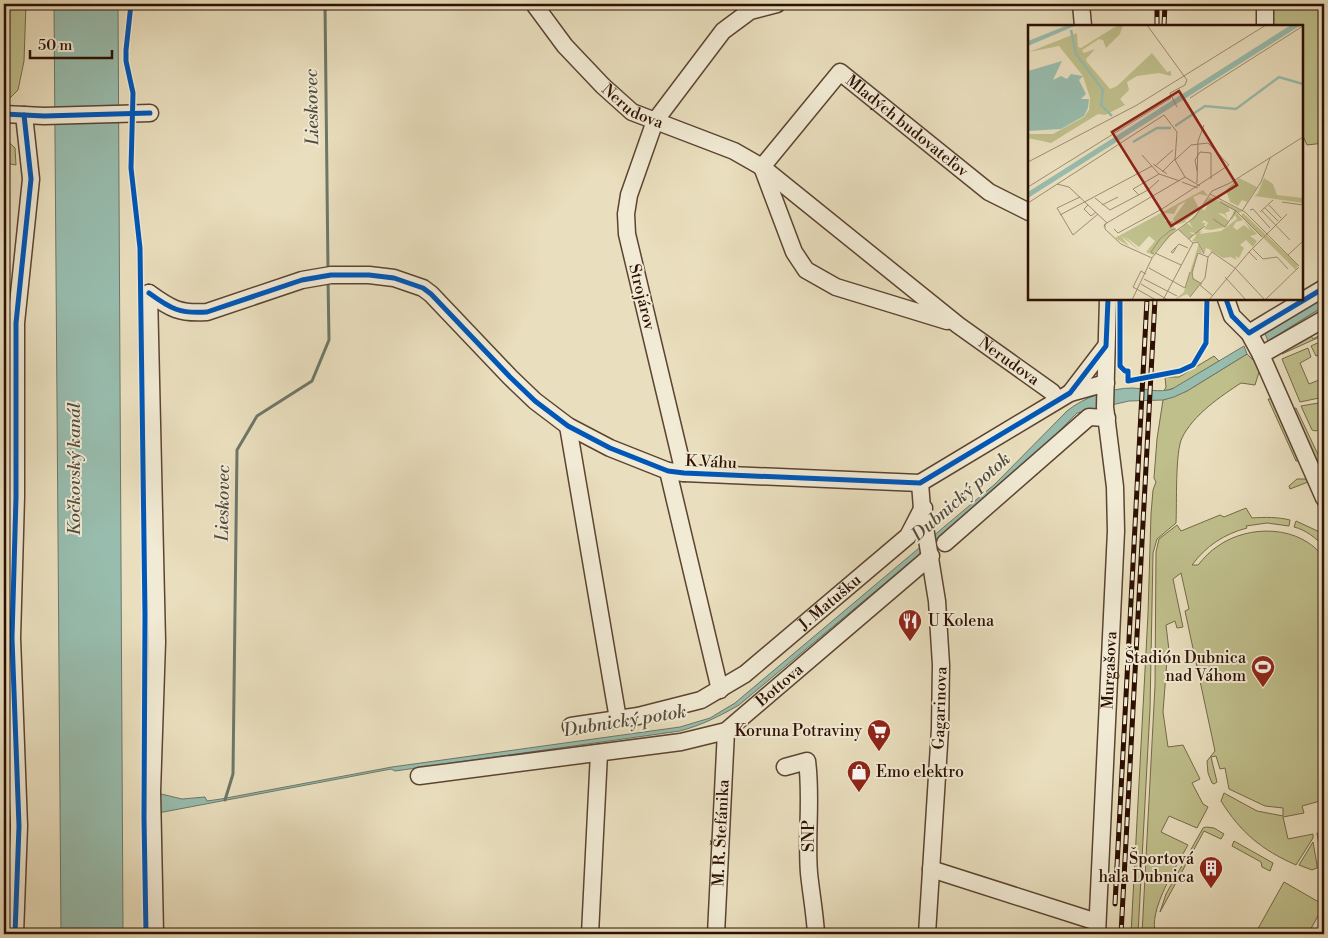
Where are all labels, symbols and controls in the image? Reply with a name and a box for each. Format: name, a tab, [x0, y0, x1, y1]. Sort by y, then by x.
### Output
inset map	[1028, 25, 1303, 300]
scale bar	[30, 28, 112, 60]
text: 50 m	[38, 36, 72, 55]
water label: Lieskovec	[300, 68, 324, 146]
street label: Mladých budovateľov	[842, 71, 973, 182]
street label: Nerudova	[597, 80, 667, 133]
street label: Strojárov	[624, 262, 660, 333]
street label: Nerudova	[975, 333, 1044, 390]
water label: Kočkovský kanál	[63, 402, 86, 536]
water label: Dubnický potok	[906, 448, 1015, 547]
street label: K Váhu	[685, 451, 737, 473]
water label: Lieskovec	[211, 464, 235, 542]
street label: J. Matušku	[794, 570, 865, 635]
restaurant icon: U Kolena	[897, 608, 923, 642]
place label: U Kolena	[928, 611, 995, 631]
street label: Murgašova	[1098, 630, 1121, 710]
place label: Štadión Dubnica nad Váhom	[1125, 646, 1247, 686]
sports icon: Štadión Dubnica nad Váhom	[1250, 654, 1276, 688]
street label: Bottova	[751, 659, 808, 712]
street label: Gagarinova	[929, 665, 951, 750]
water label: Dubnický potok	[561, 700, 688, 742]
supermarket icon: Koruna Potraviny	[866, 718, 892, 752]
place label: Koruna Potraviny	[734, 721, 862, 741]
shop icon: Emo elektro	[846, 759, 872, 793]
place label: Emo elektro	[876, 762, 964, 782]
street label: M. R. Štefánika	[708, 778, 734, 887]
street label: SNP	[799, 820, 819, 852]
place label: Športová hala Dubnica	[1099, 847, 1195, 887]
building icon: Športová hala Dubnica	[1198, 855, 1224, 889]

